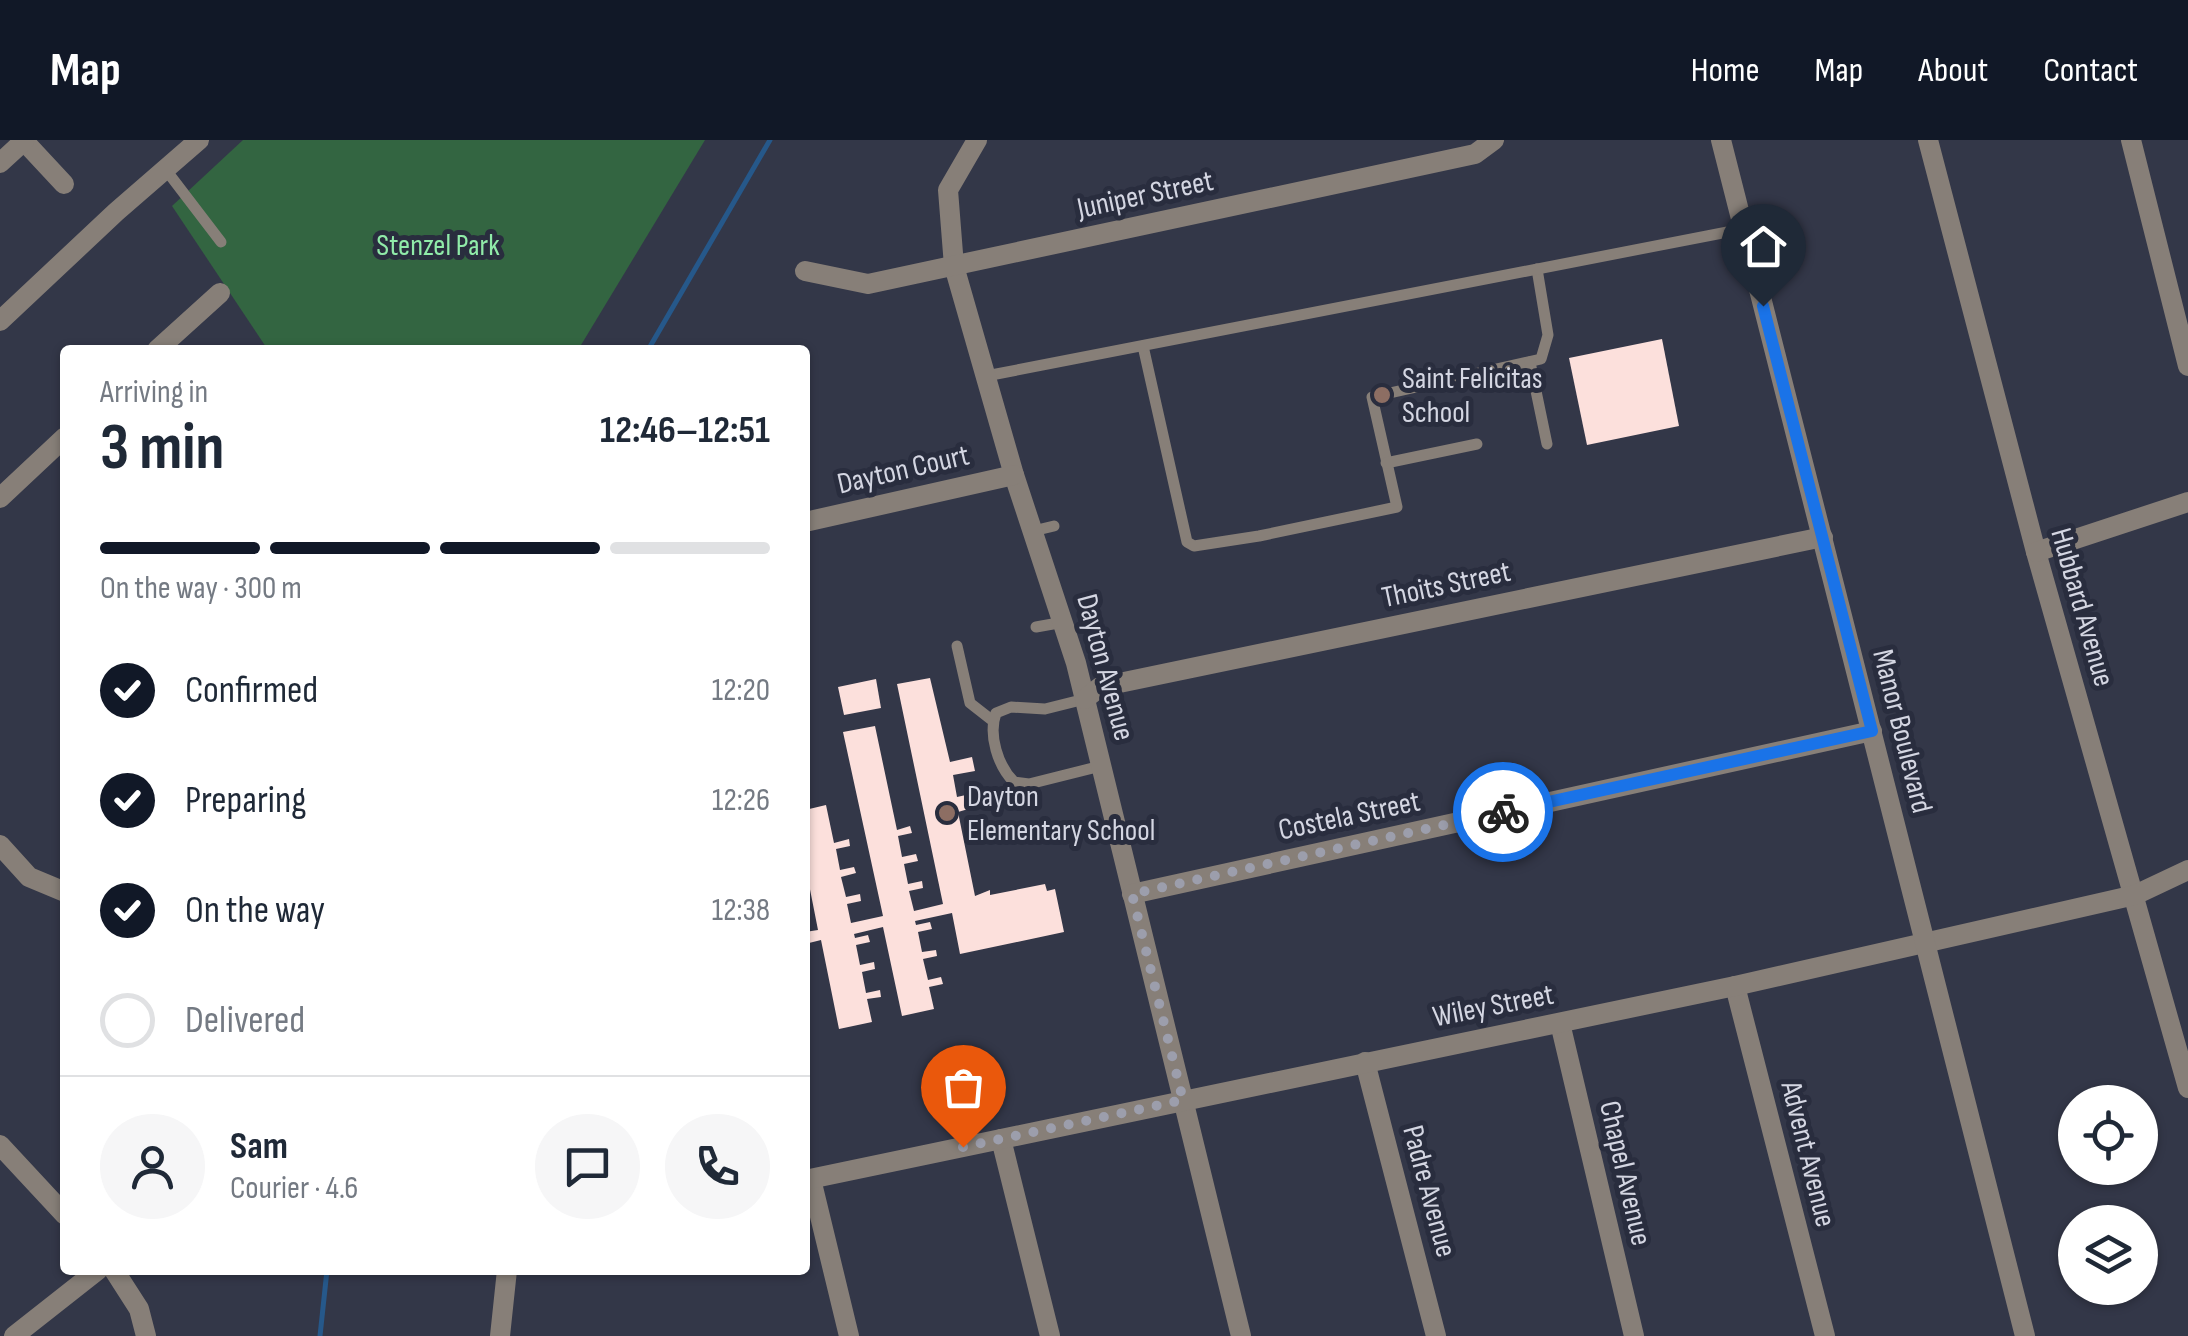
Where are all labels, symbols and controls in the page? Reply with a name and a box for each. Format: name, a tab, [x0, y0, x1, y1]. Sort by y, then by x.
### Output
text: Map	[50, 42, 121, 99]
text: Home	[1691, 49, 1760, 92]
text: Map	[1815, 49, 1863, 92]
text: About	[1918, 49, 1988, 92]
text: Contact	[2043, 49, 2138, 92]
street label: Juniper Street	[1073, 163, 1217, 227]
pin	[1721, 204, 1806, 307]
icon: home	[1736, 219, 1791, 274]
park label: Stenzel Park	[376, 228, 500, 264]
place label: Saint Felicitas School	[1402, 361, 1543, 431]
text: Arriving in	[100, 373, 208, 412]
marker: Saint Felicitas School	[1371, 384, 1393, 406]
text: 12:46–12:51	[600, 408, 770, 453]
text: 3 min	[100, 410, 224, 488]
street label: Dayton Court	[834, 437, 973, 503]
street label: Hubbard Avenue	[2042, 524, 2122, 691]
street label: Thoits Street	[1379, 554, 1514, 616]
text: On the way · 300 m	[100, 569, 302, 608]
street label: Dayton Avenue	[1068, 590, 1142, 744]
street label: Manor Boulevard	[1864, 646, 1940, 817]
icon: check	[100, 663, 155, 718]
text: Confirmed	[185, 668, 318, 713]
text: 12:20	[712, 671, 770, 710]
courier	[1453, 762, 1553, 862]
icon: check	[100, 773, 155, 828]
text: Preparing	[185, 778, 306, 823]
place label: Dayton Elementary School	[967, 779, 1155, 849]
text: 12:26	[712, 781, 770, 820]
street label: Costela Street	[1275, 783, 1423, 849]
icon: bike	[1476, 785, 1531, 840]
marker: Dayton Elementary School	[936, 802, 958, 824]
icon: check	[100, 883, 155, 938]
text: On the way	[185, 888, 325, 933]
text: 12:38	[712, 891, 770, 930]
street label: Wiley Street	[1430, 977, 1557, 1035]
text: Delivered	[185, 998, 305, 1043]
pin	[921, 1045, 1006, 1148]
icon: bag	[936, 1060, 991, 1115]
street label: Advent Avenue	[1772, 1077, 1843, 1231]
map controls	[2058, 1085, 2158, 1305]
button: locate	[2058, 1085, 2158, 1185]
street label: Chapel Avenue	[1591, 1097, 1659, 1249]
button: person	[100, 1114, 205, 1219]
button: chat	[535, 1114, 640, 1219]
button: phone	[665, 1114, 770, 1219]
street label: Padre Avenue	[1394, 1122, 1464, 1261]
text: Sam	[230, 1124, 288, 1169]
text: Courier · 4.6	[230, 1169, 358, 1208]
button: layers	[2058, 1205, 2158, 1305]

